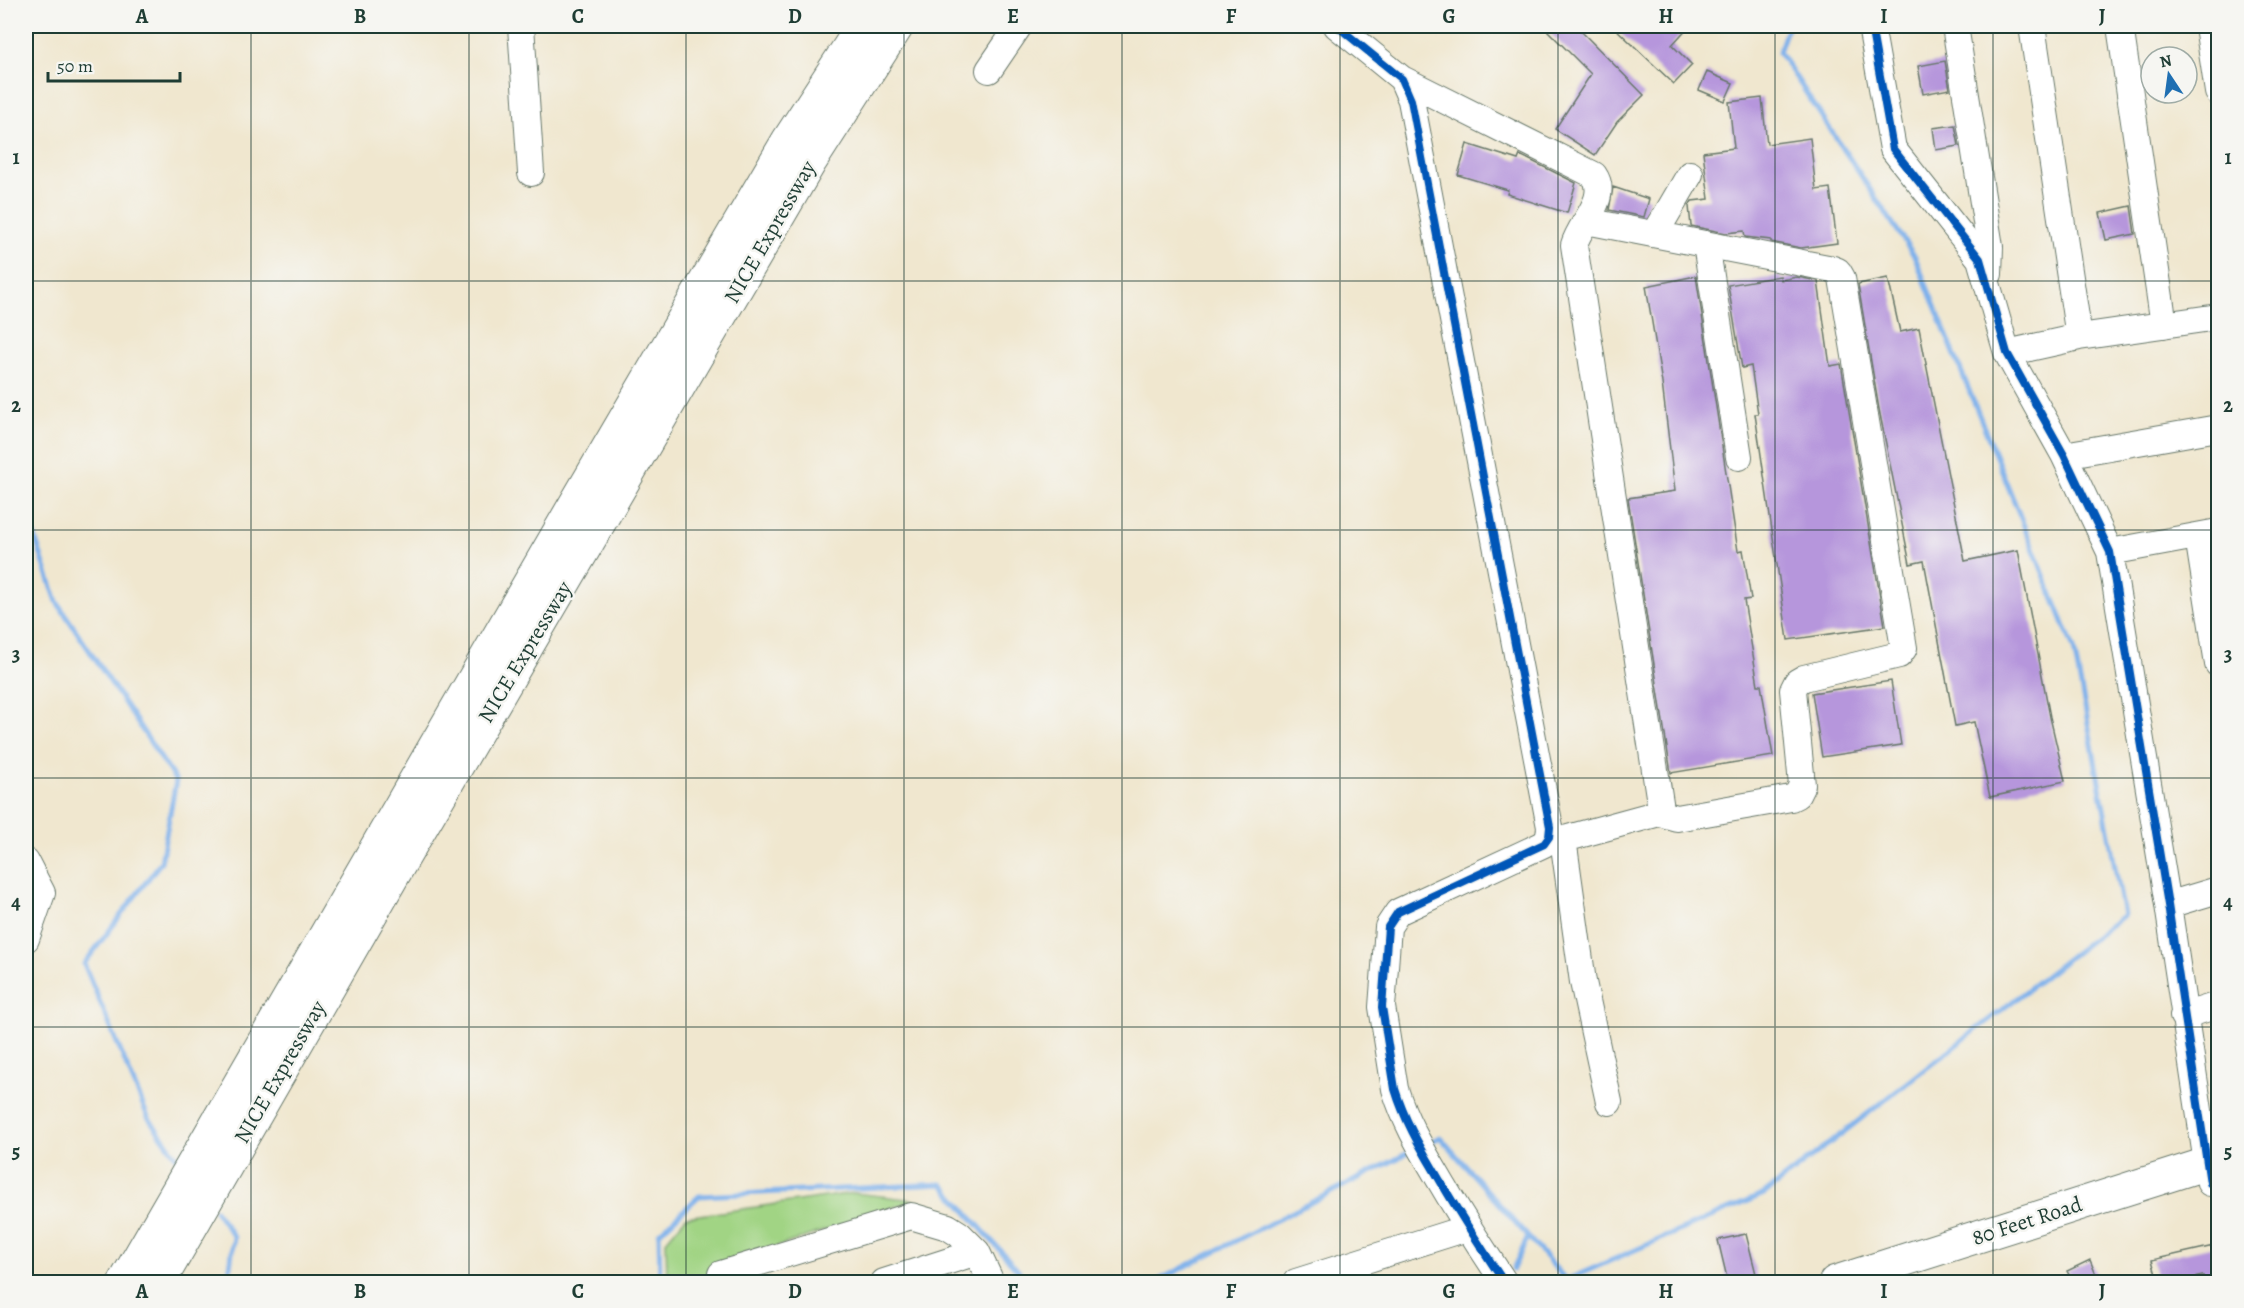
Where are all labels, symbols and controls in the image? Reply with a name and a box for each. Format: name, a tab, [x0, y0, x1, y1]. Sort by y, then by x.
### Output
text: A	[135, 3, 149, 30]
text: B	[354, 3, 366, 30]
text: C	[572, 3, 584, 30]
text: D	[788, 3, 802, 30]
text: E	[1007, 3, 1019, 30]
text: F	[1226, 3, 1237, 30]
text: G	[1442, 3, 1456, 30]
text: H	[1659, 3, 1674, 30]
text: I	[1880, 3, 1888, 30]
text: J	[2099, 3, 2106, 30]
scale bar	[48, 45, 180, 83]
north arrow	[2139, 45, 2199, 105]
text: N	[2158, 49, 2174, 73]
text: 50 m	[57, 54, 93, 78]
text: 1	[12, 144, 20, 171]
text: 1	[2224, 144, 2232, 171]
street label: NICE Expressway	[717, 155, 823, 309]
text: 2	[11, 392, 21, 419]
text: 2	[2223, 392, 2233, 419]
street label: NICE Expressway	[471, 575, 579, 729]
text: 3	[12, 641, 20, 668]
text: 3	[2224, 641, 2232, 668]
text: 4	[11, 889, 21, 916]
text: 4	[2223, 889, 2233, 916]
street label: NICE Expressway	[227, 995, 333, 1149]
text: 5	[12, 1138, 20, 1165]
text: 5	[2224, 1138, 2232, 1165]
street label: 80 Feet Road	[1968, 1189, 2086, 1253]
text: A	[135, 1278, 149, 1305]
text: B	[354, 1278, 366, 1305]
text: C	[572, 1278, 584, 1305]
text: D	[788, 1278, 802, 1305]
text: E	[1007, 1278, 1019, 1305]
text: F	[1226, 1278, 1237, 1305]
text: G	[1442, 1278, 1456, 1305]
text: H	[1659, 1278, 1674, 1305]
text: I	[1880, 1278, 1888, 1305]
text: J	[2099, 1278, 2106, 1305]

